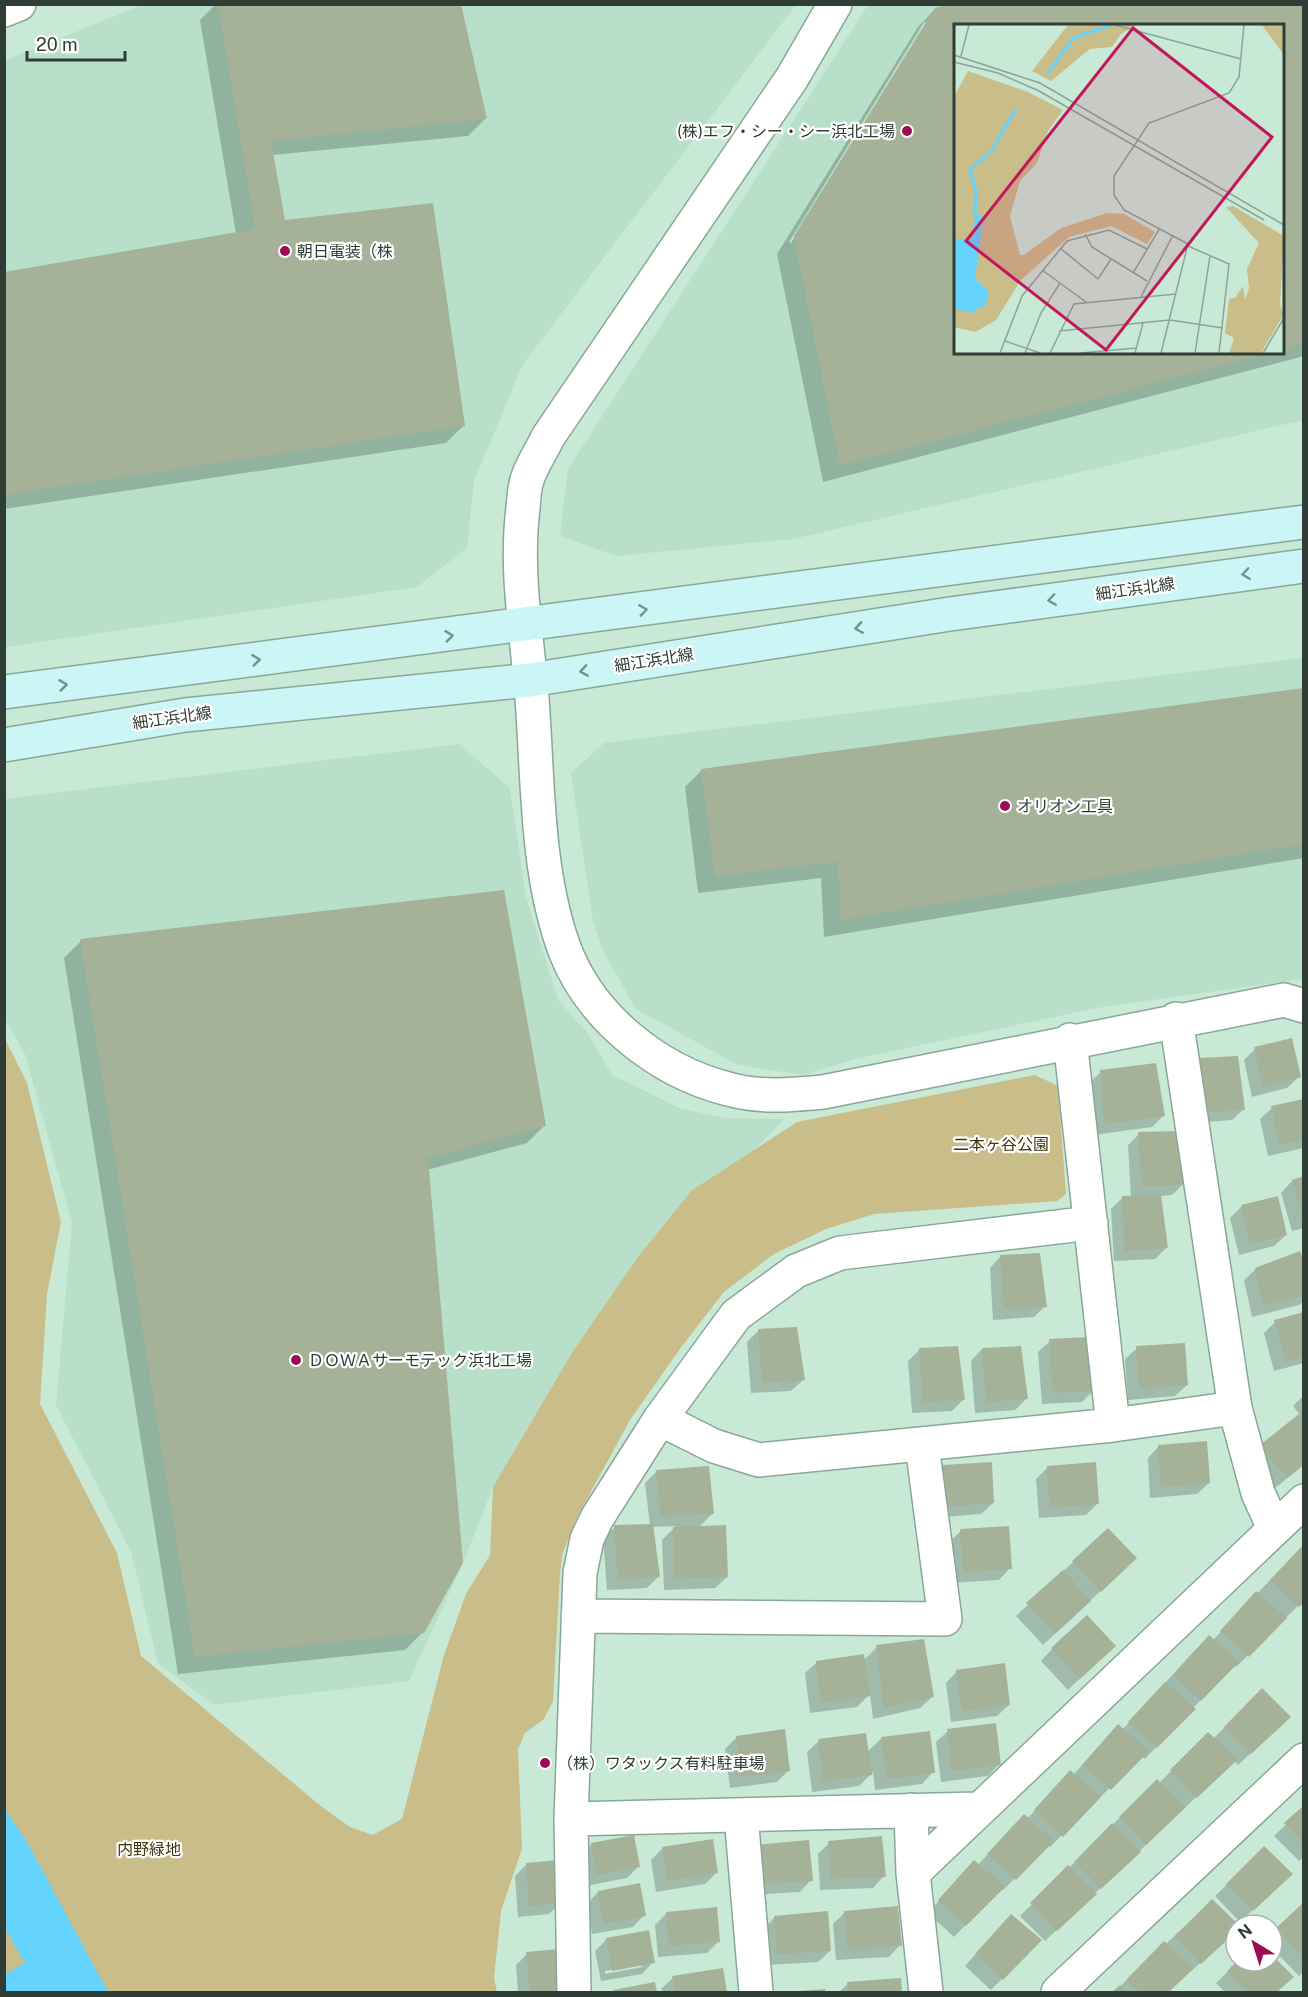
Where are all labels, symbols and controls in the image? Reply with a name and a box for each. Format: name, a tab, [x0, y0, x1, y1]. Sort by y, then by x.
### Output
scale bar	[27, 24, 124, 62]
inset map	[954, 24, 1284, 354]
text: 20 m	[36, 34, 78, 55]
place label: (株)エフ・シー・シー浜北工場	[677, 122, 895, 141]
marker: (株)エフ・シー・シー浜北工場	[900, 124, 914, 138]
place label: 朝日電装（株	[297, 242, 393, 261]
marker: 朝日電装（株	[278, 244, 292, 258]
one-way arrow	[1241, 567, 1250, 579]
street label: 細江浜北線	[1094, 574, 1176, 604]
one-way arrow	[1048, 593, 1057, 605]
one-way arrow	[638, 604, 647, 617]
one-way arrow	[855, 621, 864, 633]
one-way arrow	[445, 630, 454, 642]
street label: 細江浜北線	[613, 644, 695, 676]
one-way arrow	[251, 655, 261, 667]
one-way arrow	[579, 665, 588, 677]
one-way arrow	[58, 679, 67, 692]
street label: 細江浜北線	[131, 703, 213, 733]
place label: オリオン工具	[1017, 797, 1113, 816]
marker: オリオン工具	[998, 799, 1012, 813]
park label: 二本ヶ谷公園	[953, 1135, 1049, 1154]
place label: ＤＯＷＡサーモテック浜北工場	[308, 1351, 532, 1370]
marker: ＤＯＷＡサーモテック浜北工場	[289, 1353, 303, 1367]
place label: （株）ワタックス有料駐車場	[557, 1754, 765, 1773]
marker: （株）ワタックス有料駐車場	[538, 1756, 552, 1770]
park label: 内野緑地	[117, 1840, 181, 1859]
north arrow	[1224, 1913, 1284, 1973]
text: N	[1234, 1920, 1256, 1943]

